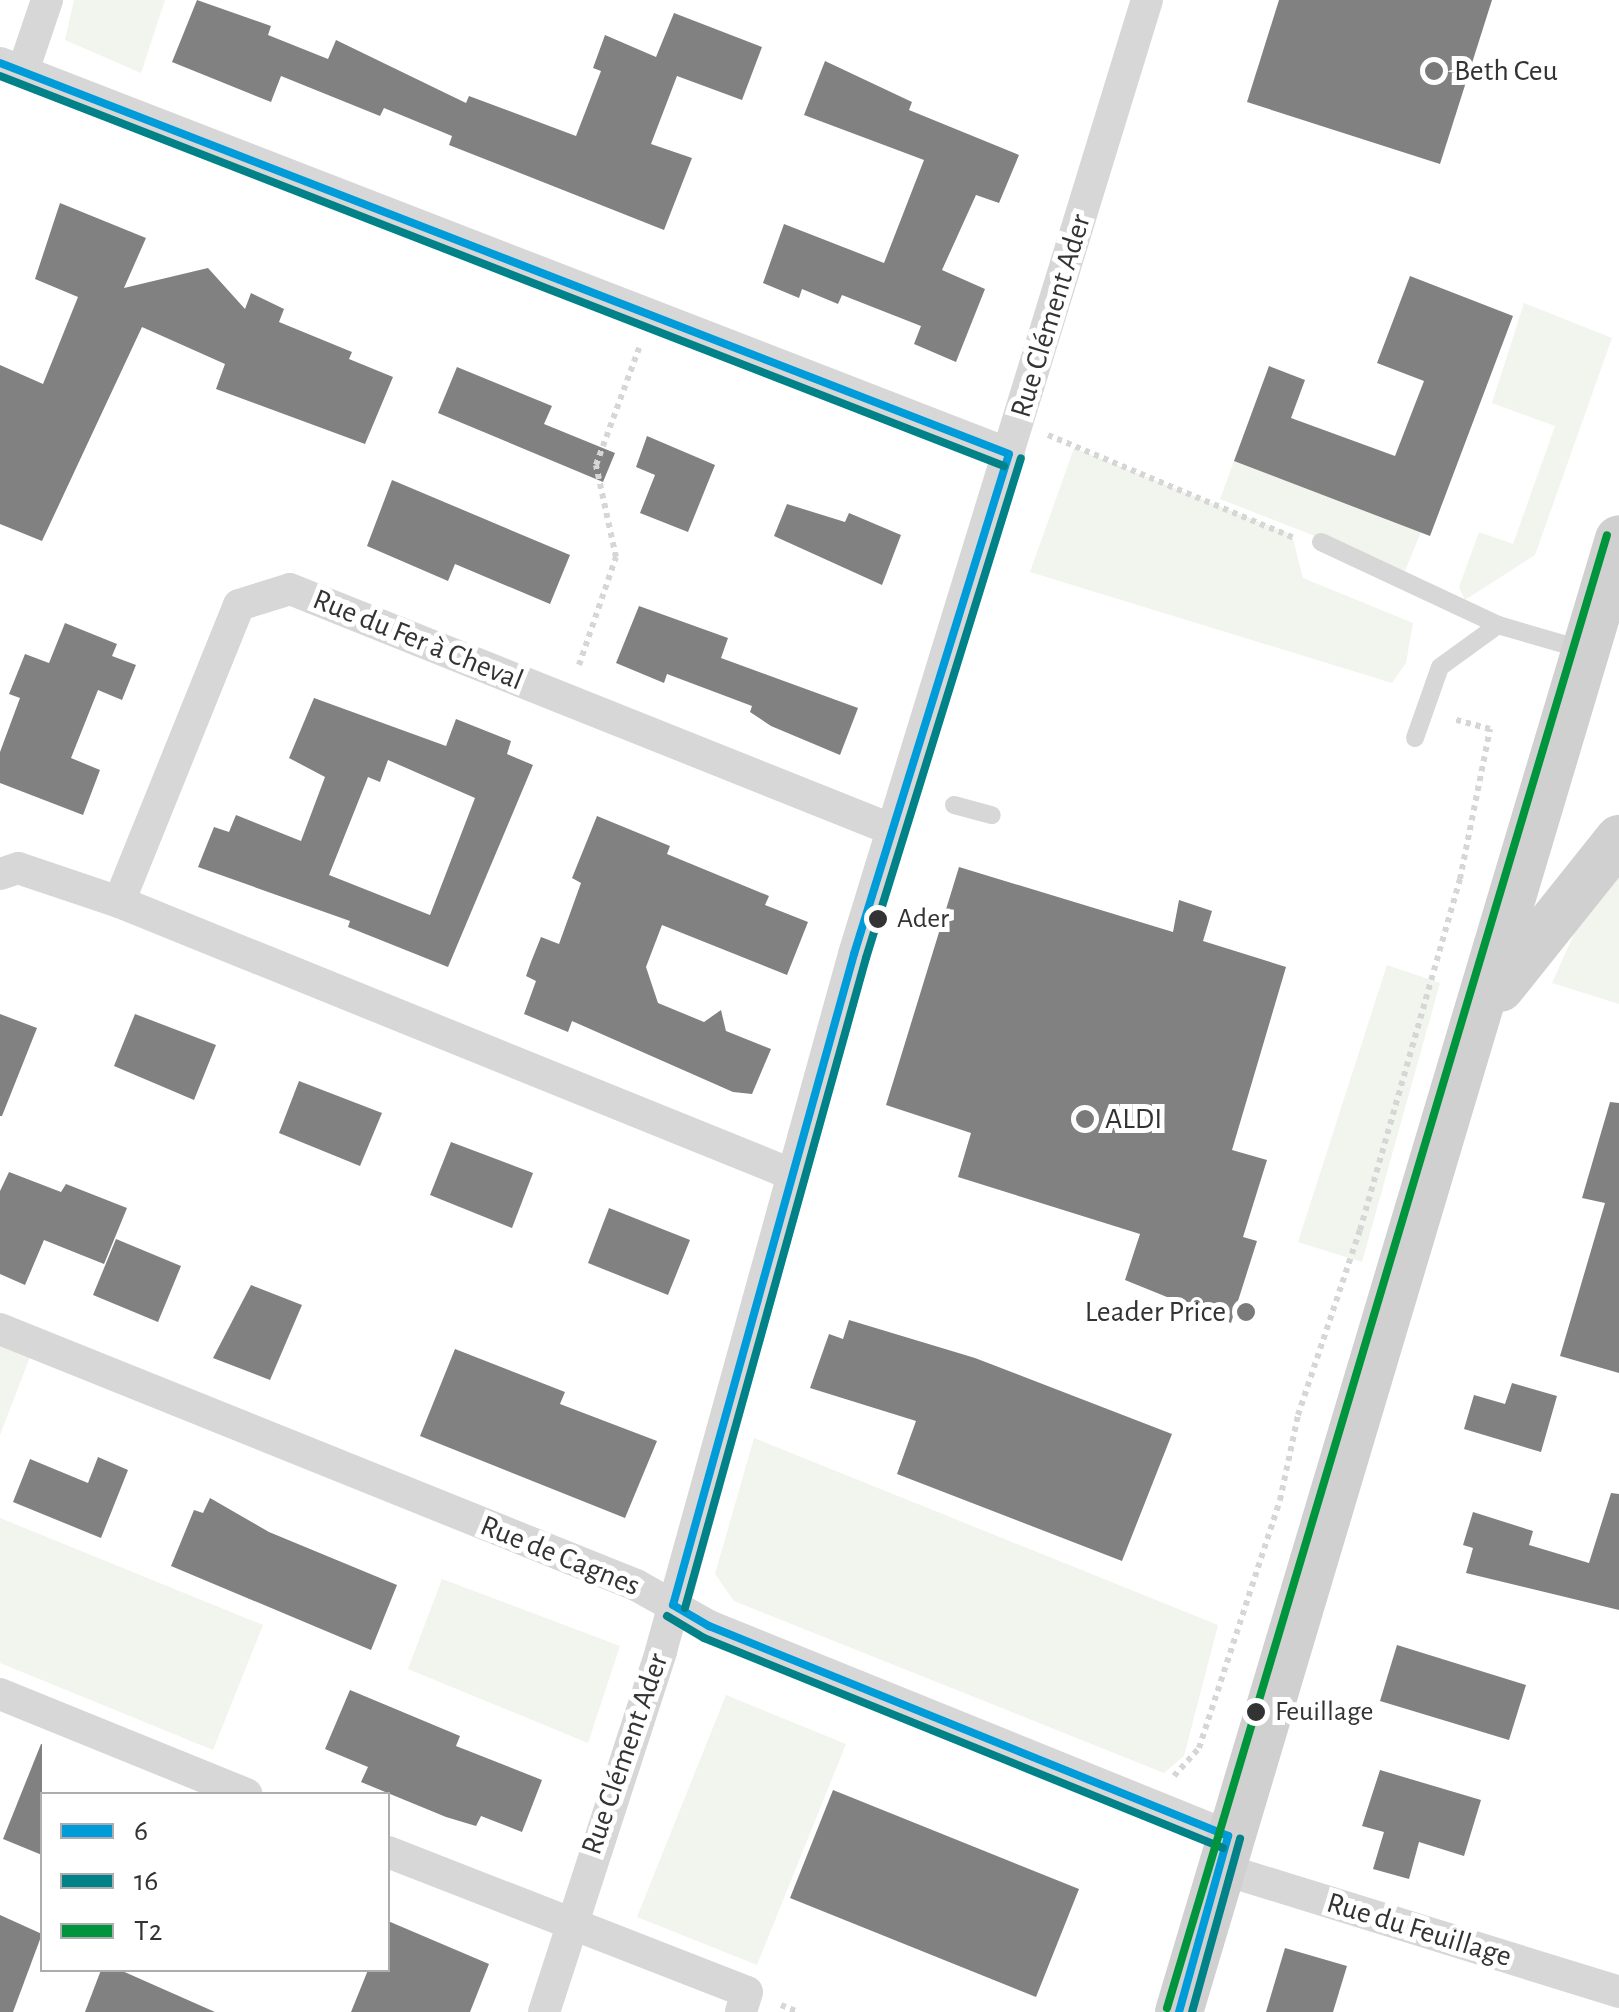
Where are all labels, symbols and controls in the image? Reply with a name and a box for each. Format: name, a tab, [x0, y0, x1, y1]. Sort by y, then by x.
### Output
place label: Beth Ceu	[1454, 53, 1558, 89]
marker: Beth Ceu	[1423, 60, 1445, 82]
street label: Rue Clément Ader	[1003, 210, 1099, 422]
street label: Rue du Fer à Cheval	[308, 581, 528, 699]
place label: Ader	[897, 902, 949, 936]
marker: Ader	[868, 909, 888, 929]
place label: ALDI	[1105, 1101, 1162, 1137]
marker: ALDI	[1074, 1108, 1096, 1130]
place label: Leader Price	[1085, 1294, 1226, 1330]
marker: Leader Price	[1235, 1301, 1257, 1323]
street label: Rue de Cagnes	[475, 1508, 645, 1604]
street label: Rue Clément Ader	[574, 1649, 676, 1859]
place label: Feuillage	[1275, 1695, 1373, 1729]
marker: Feuillage	[1246, 1702, 1266, 1722]
legend	[40, 1792, 390, 1972]
text: 6	[134, 1816, 148, 1846]
text: 16	[134, 1866, 158, 1896]
street label: Rue du Feuillage	[1322, 1885, 1516, 1975]
text: T2	[134, 1916, 162, 1946]

